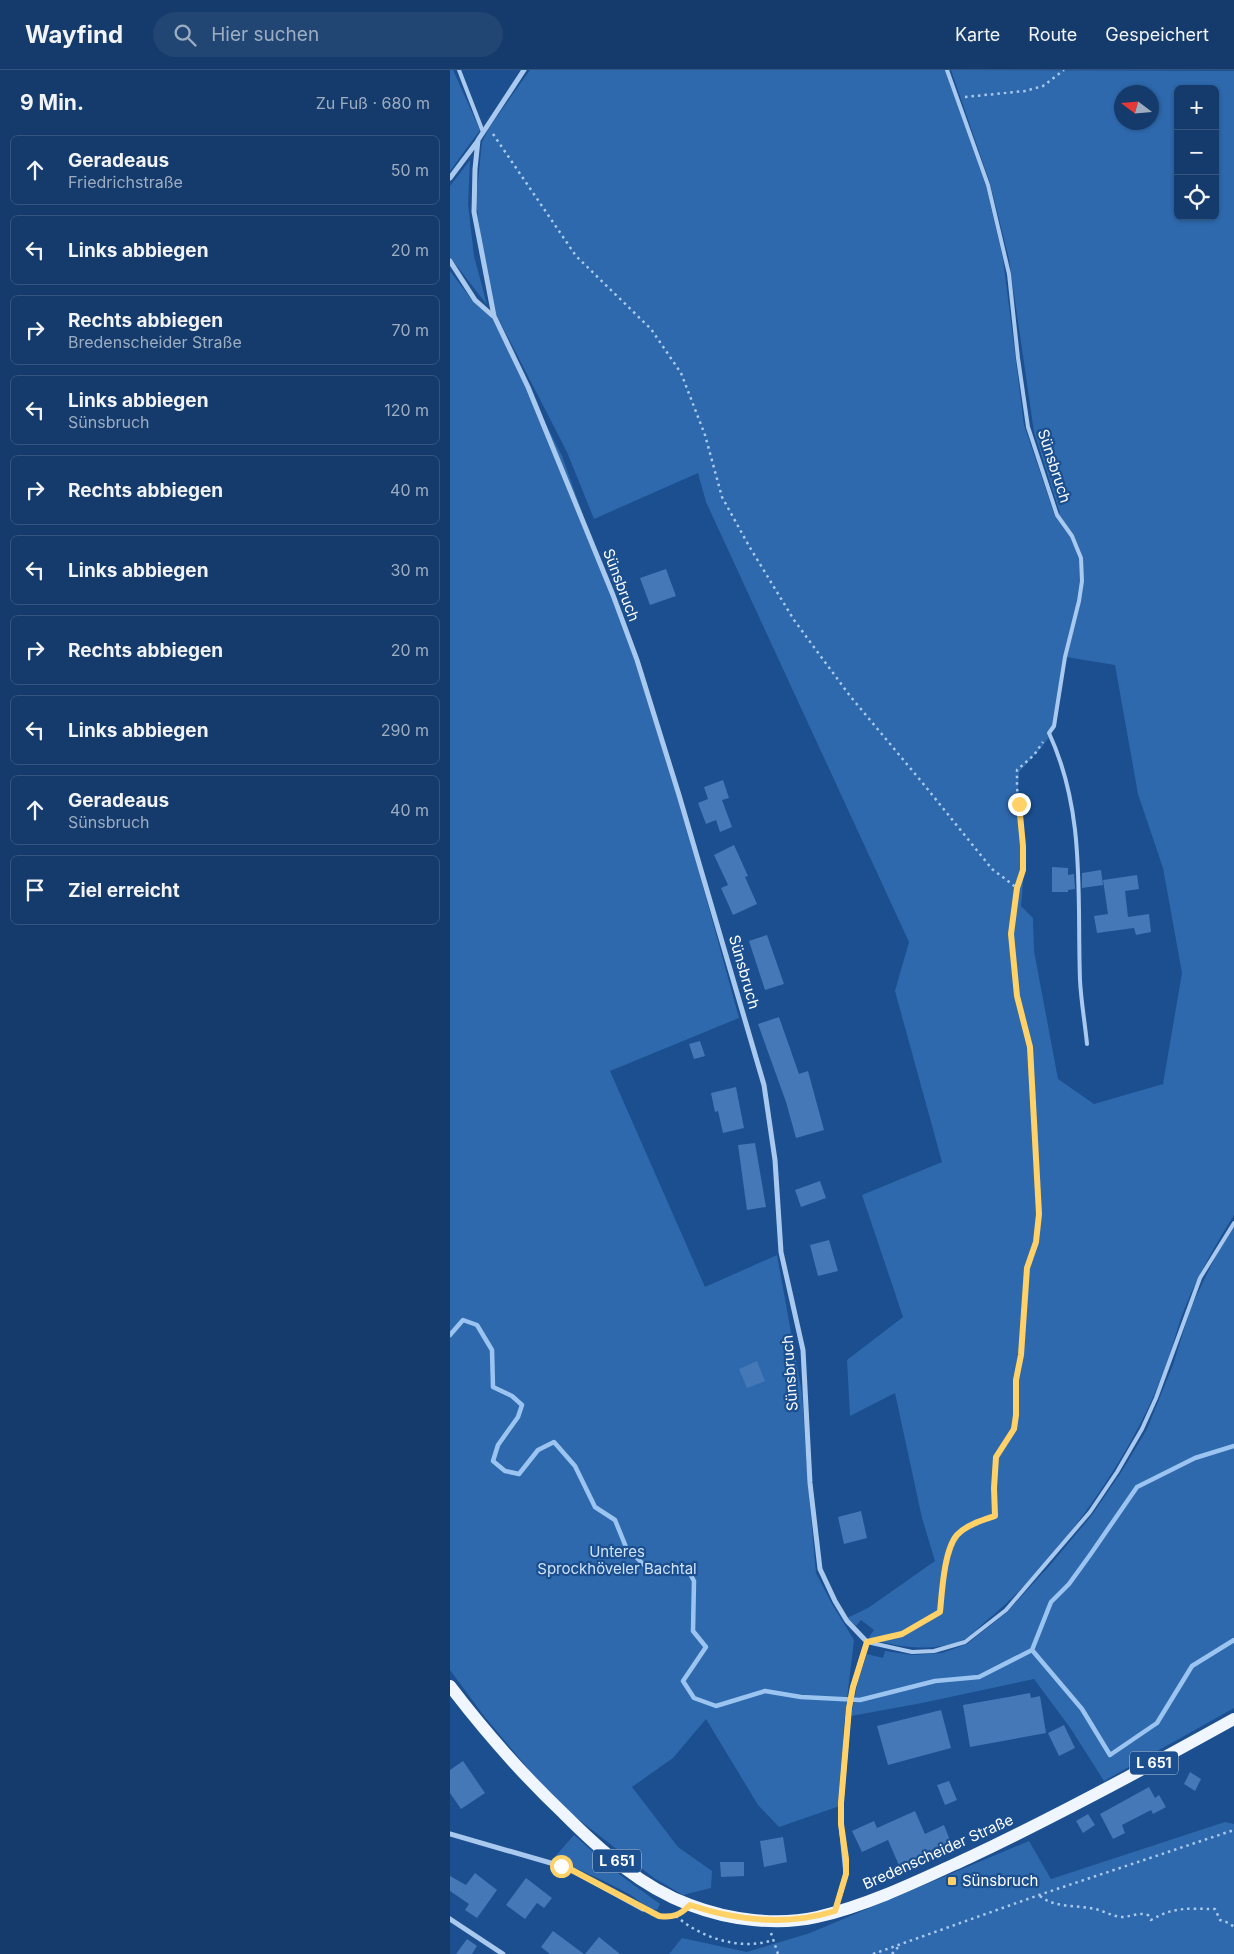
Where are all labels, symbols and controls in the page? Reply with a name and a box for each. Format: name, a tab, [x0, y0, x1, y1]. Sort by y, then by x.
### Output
search box	[153, 12, 503, 57]
text: Wayfind	[25, 20, 123, 49]
icon: search	[171, 21, 199, 49]
text: Hier suchen	[211, 23, 319, 46]
text: Karte	[955, 24, 1000, 45]
text: Route	[1028, 24, 1077, 45]
text: Gespeichert	[1105, 24, 1209, 45]
north arrow	[1114, 85, 1159, 130]
map controls	[1174, 85, 1219, 220]
button: +	[1174, 85, 1219, 130]
text: 9 Min.	[20, 90, 84, 115]
text: Zu Fuß · 680 m	[316, 93, 430, 113]
button: −	[1174, 130, 1219, 175]
text: Geradeaus	[68, 149, 169, 172]
icon: ahead	[21, 156, 49, 184]
text: 50 m	[391, 160, 429, 180]
text: Friedrichstraße	[68, 172, 183, 192]
button: locate	[1174, 175, 1219, 220]
icon: left	[21, 236, 49, 264]
text: Links abbiegen	[68, 239, 209, 262]
text: 20 m	[391, 240, 429, 260]
text: Rechts abbiegen	[68, 309, 223, 332]
icon: right	[21, 316, 49, 344]
text: 70 m	[392, 320, 429, 340]
text: Bredenscheider Straße	[68, 332, 242, 352]
text: Links abbiegen	[68, 389, 209, 412]
icon: left	[21, 396, 49, 424]
text: 120 m	[384, 400, 429, 420]
text: Sünsbruch	[68, 412, 150, 432]
street label: Sünsbruch	[1034, 427, 1075, 505]
icon: right	[21, 476, 49, 504]
text: Rechts abbiegen	[68, 479, 223, 502]
text: 40 m	[390, 480, 429, 500]
street label: Sünsbruch	[599, 546, 644, 624]
icon: left	[21, 556, 49, 584]
text: Links abbiegen	[68, 559, 209, 582]
text: 30 m	[391, 560, 429, 580]
icon: right	[21, 636, 49, 664]
text: Rechts abbiegen	[68, 639, 223, 662]
text: 20 m	[391, 640, 429, 660]
icon: left	[21, 716, 49, 744]
text: Links abbiegen	[68, 719, 209, 742]
text: 290 m	[381, 720, 429, 740]
text: Geradeaus	[68, 789, 169, 812]
route end	[1008, 793, 1031, 816]
icon: ahead	[21, 796, 49, 824]
text: 40 m	[390, 800, 429, 820]
text: Sünsbruch	[68, 812, 150, 832]
icon: arrive	[21, 876, 49, 904]
text: Ziel erreicht	[68, 879, 180, 902]
street label: Sünsbruch	[725, 933, 764, 1011]
street label: Sünsbruch	[777, 1334, 802, 1412]
park label: Unteres Sprockhöveler Bachtal	[537, 1542, 697, 1578]
road number: L 651	[1130, 1752, 1178, 1775]
street label: Bredenscheider Straße	[860, 1810, 1016, 1893]
road number: L 651	[593, 1850, 641, 1872]
route start	[550, 1855, 573, 1878]
place label: Sünsbruch	[962, 1871, 1038, 1890]
marker: Sünsbruch	[946, 1875, 958, 1887]

